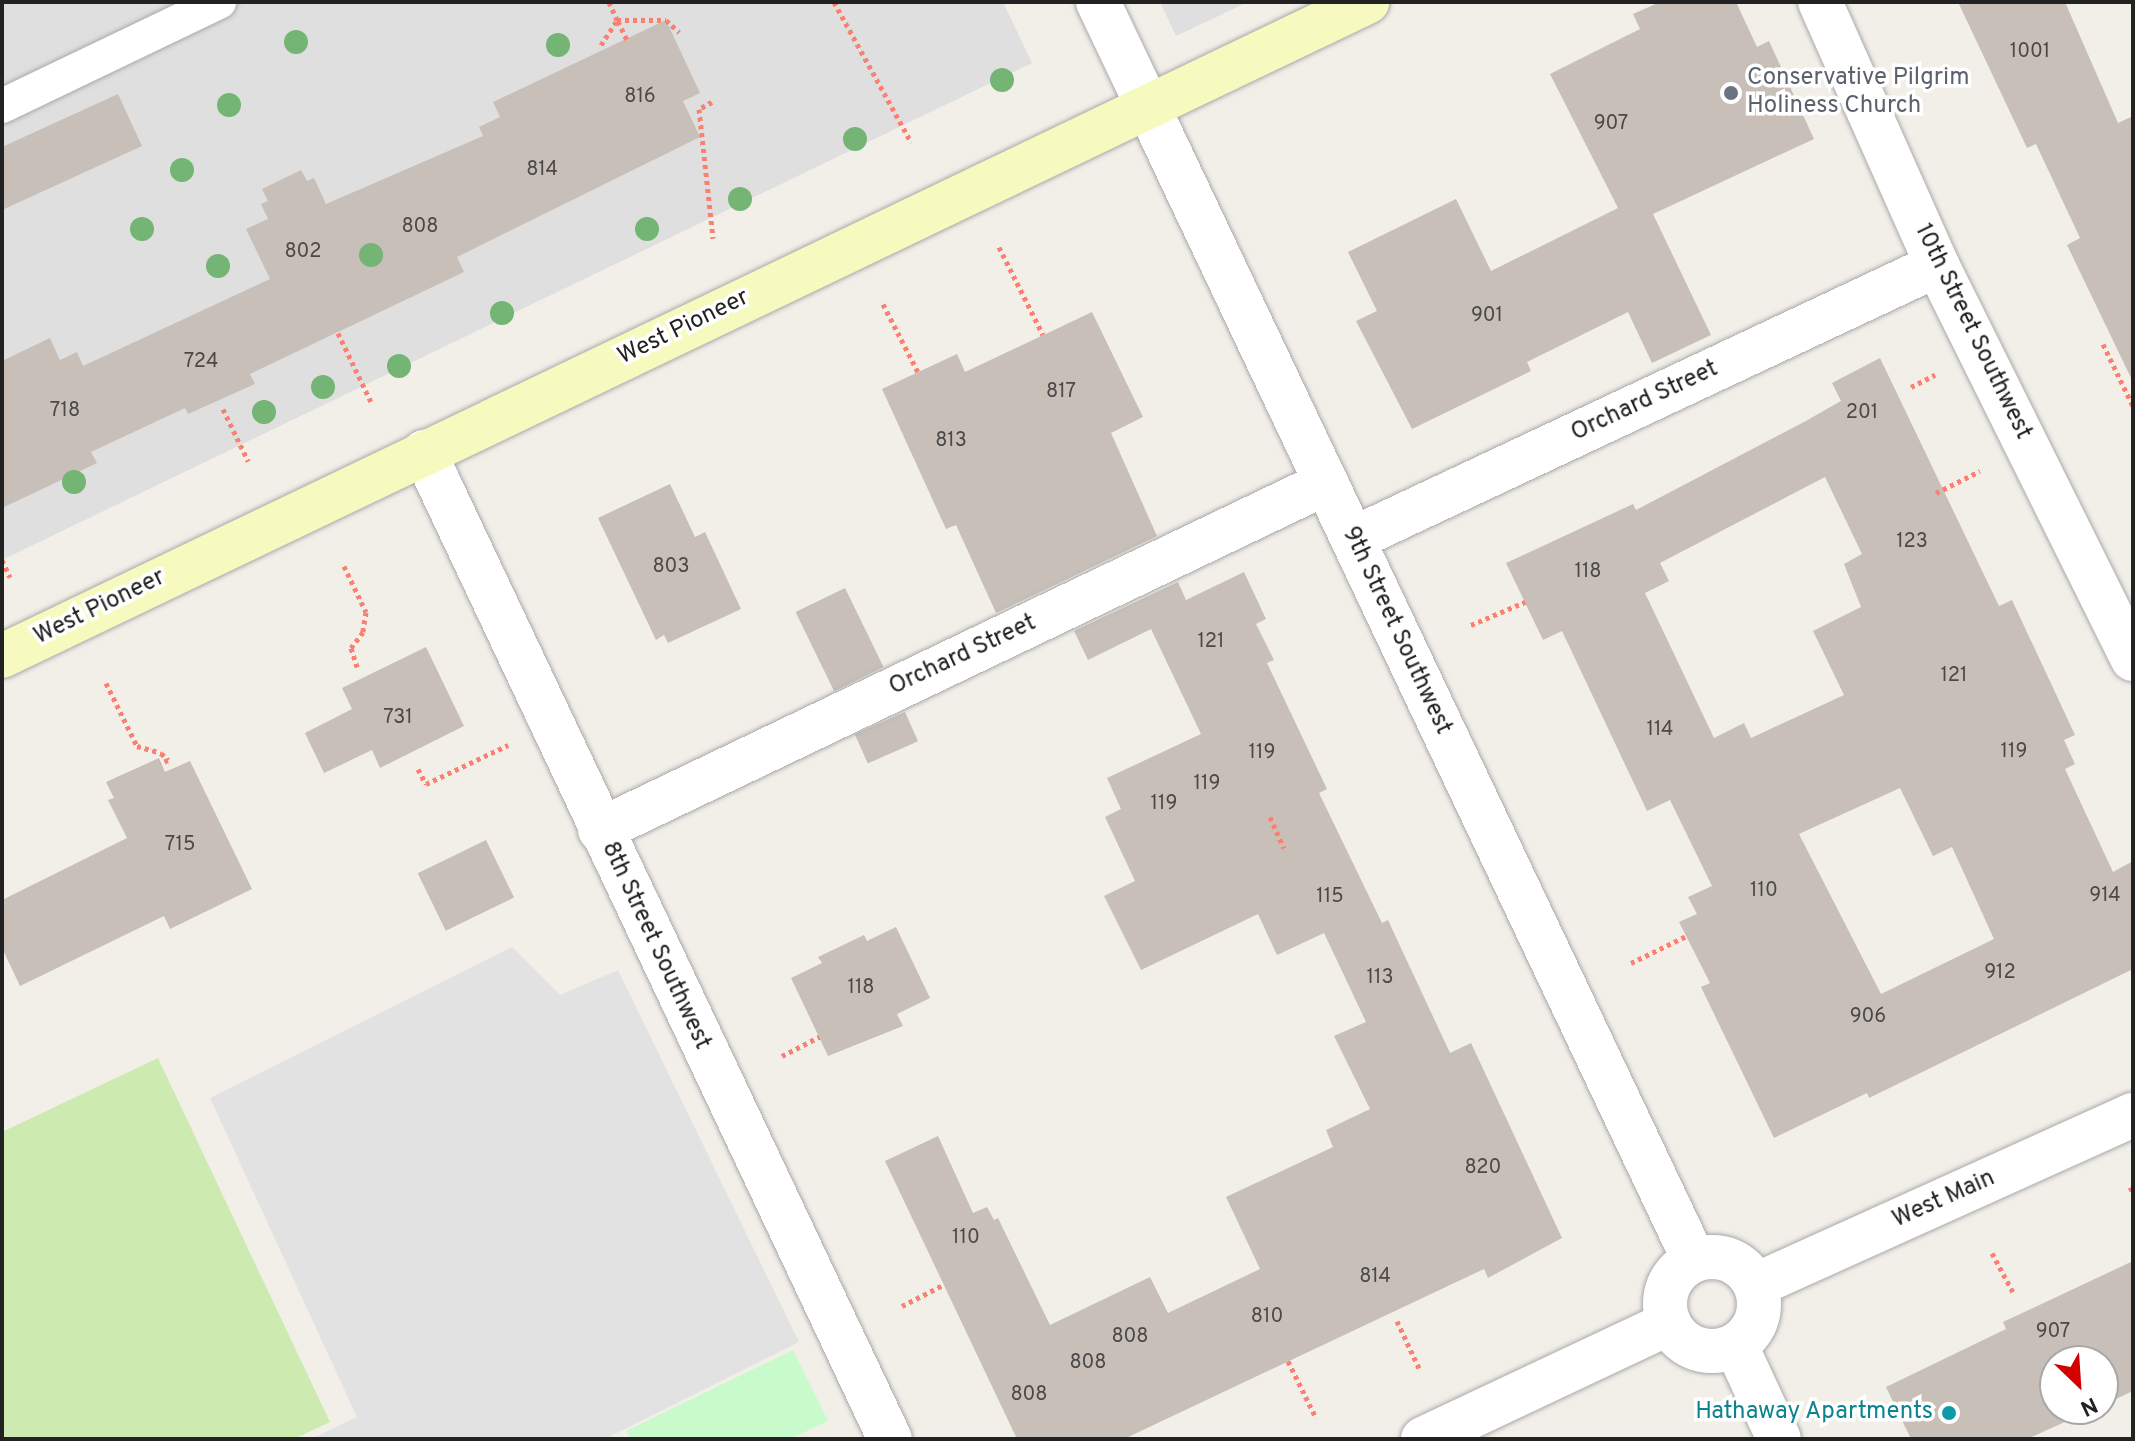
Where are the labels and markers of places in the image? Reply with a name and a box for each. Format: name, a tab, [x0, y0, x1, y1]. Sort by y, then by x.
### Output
place label: Conservative Pilgrim Holiness Church	[1747, 65, 1969, 121]
marker: Conservative Pilgrim Holiness Church	[1722, 84, 1740, 102]
place label: Hathaway Apartments	[1694, 1399, 1933, 1427]
marker: Hathaway Apartments	[1940, 1404, 1958, 1422]

